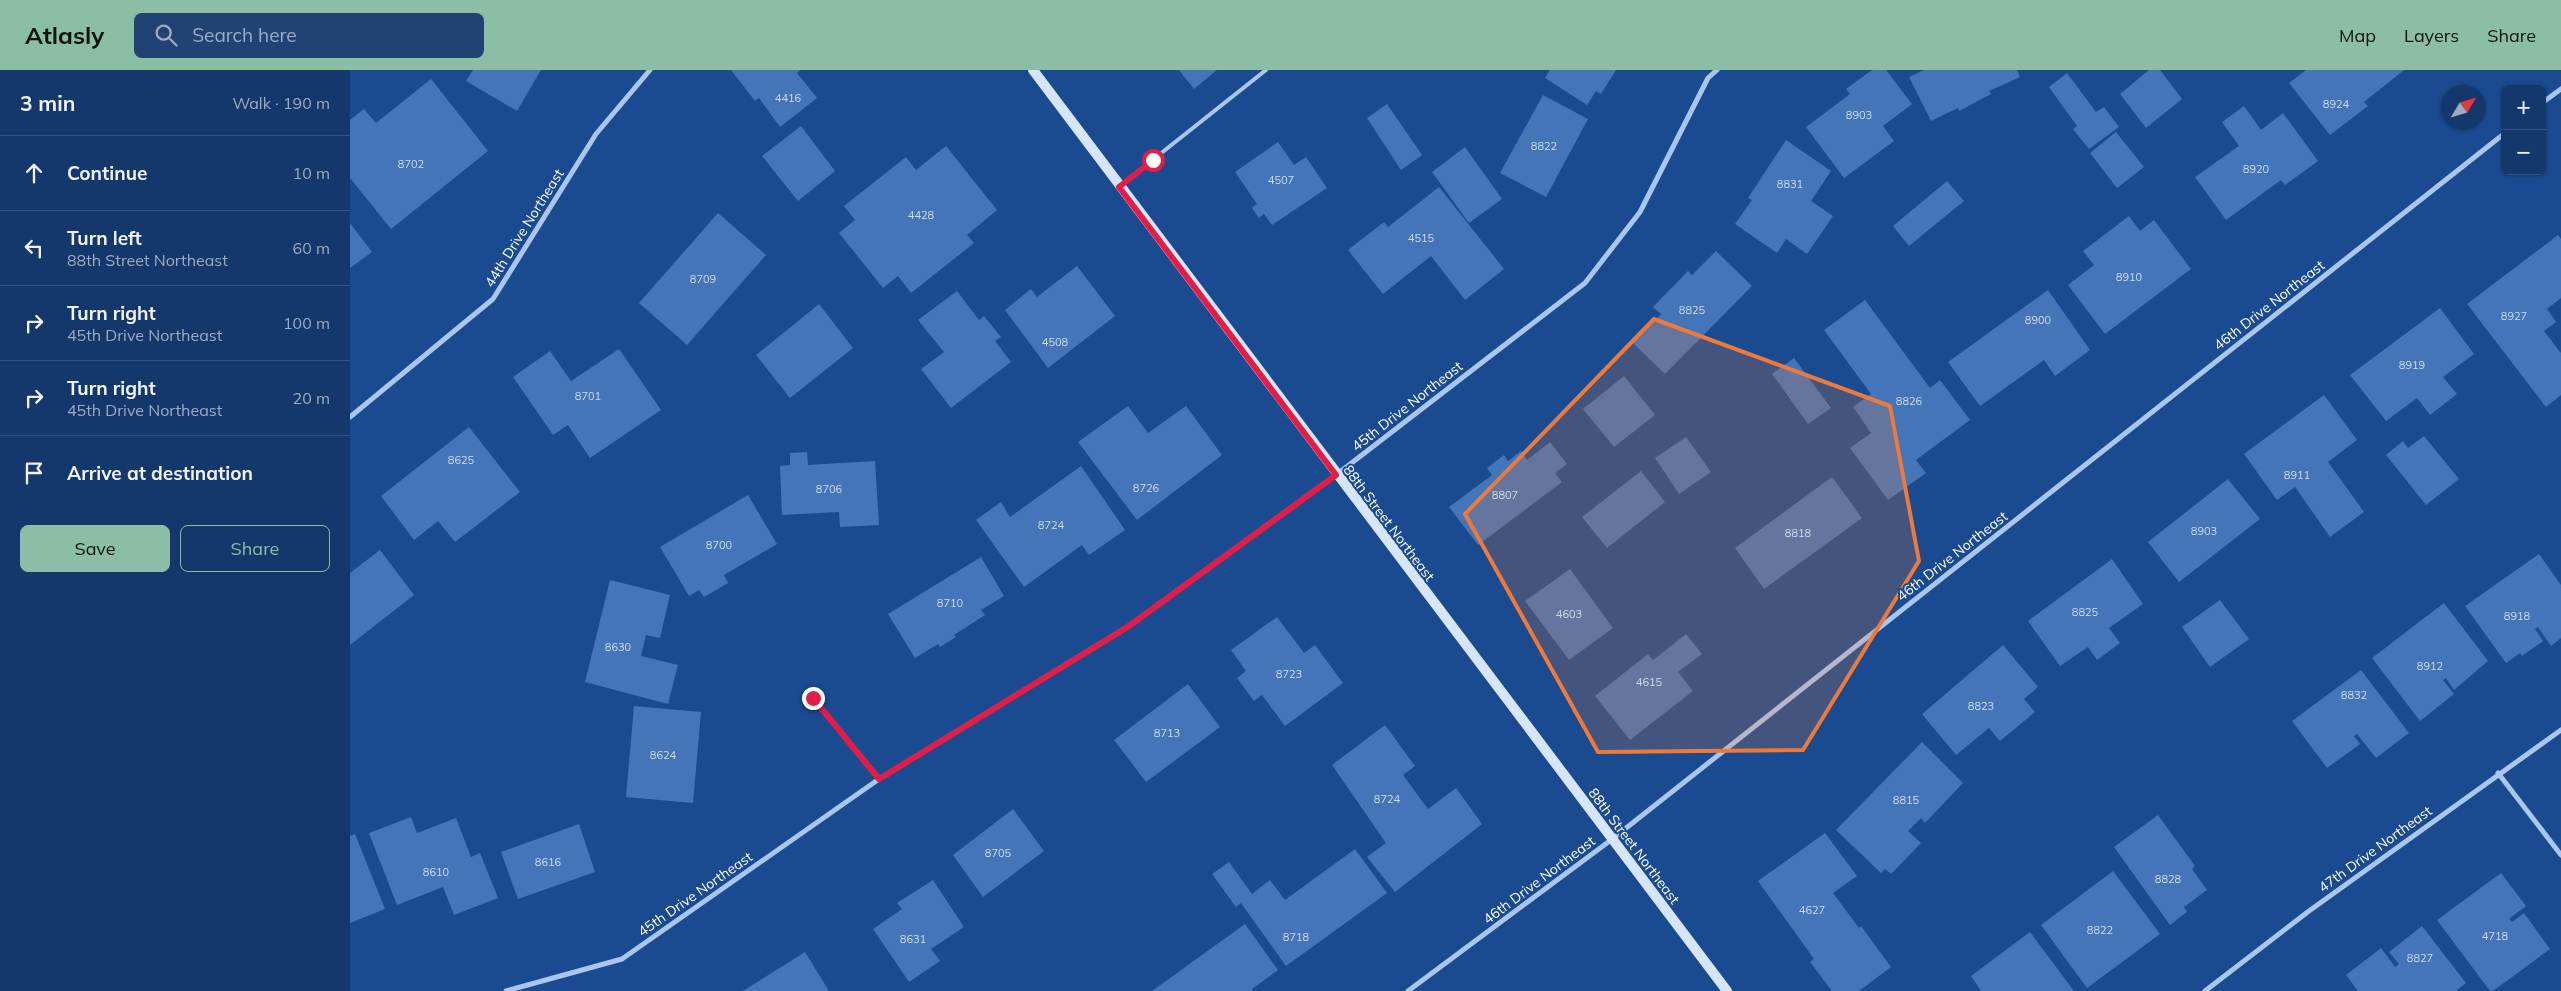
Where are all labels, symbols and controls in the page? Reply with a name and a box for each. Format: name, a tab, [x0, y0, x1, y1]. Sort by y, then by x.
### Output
search box	[134, 13, 484, 58]
text: Atlasly	[25, 20, 104, 50]
icon: search	[152, 21, 180, 49]
text: Search here	[192, 23, 297, 47]
text: Map	[2339, 24, 2376, 47]
text: Layers	[2404, 24, 2459, 47]
text: Share	[2487, 24, 2536, 47]
north arrow	[2441, 85, 2486, 130]
map controls	[2501, 85, 2546, 175]
button: +	[2501, 85, 2546, 130]
text: 3 min	[20, 90, 75, 116]
house number: 4416	[775, 91, 802, 105]
text: Walk · 190 m	[232, 93, 330, 113]
house number: 8924	[2323, 97, 2350, 111]
house number: 8903	[1846, 108, 1872, 122]
button: −	[2501, 130, 2546, 175]
house number: 8822	[1531, 139, 1558, 153]
route start	[1142, 149, 1165, 172]
house number: 8702	[398, 157, 425, 171]
icon: ahead	[20, 159, 48, 187]
text: Continue	[67, 161, 147, 185]
house number: 8920	[2243, 162, 2270, 176]
text: 10 m	[293, 163, 330, 183]
street label: 44th Drive Northeast	[480, 166, 568, 290]
house number: 4507	[1268, 173, 1294, 187]
house number: 8831	[1777, 177, 1803, 191]
house number: 4428	[908, 208, 935, 222]
text: Turn left	[67, 226, 142, 250]
house number: 4515	[1408, 231, 1435, 245]
icon: left	[20, 234, 48, 262]
text: 60 m	[293, 238, 330, 258]
text: 88th Street Northeast	[67, 250, 228, 270]
street label: 46th Drive Northeast	[2210, 256, 2328, 354]
house number: 8910	[2116, 270, 2143, 284]
house number: 8709	[690, 272, 716, 286]
text: Turn right	[67, 301, 156, 325]
house number: 8825	[1679, 303, 1706, 317]
icon: right	[20, 309, 48, 337]
house number: 8927	[2501, 309, 2527, 323]
text: 100 m	[283, 313, 330, 333]
house number: 8900	[2025, 313, 2052, 327]
text: 45th Drive Northeast	[67, 325, 222, 345]
house number: 4508	[1042, 335, 1069, 349]
street label: 45th Drive Northeast	[1348, 357, 1466, 455]
house number: 8919	[2399, 358, 2425, 372]
text: Turn right	[67, 376, 156, 400]
icon: right	[20, 384, 48, 412]
text: 20 m	[293, 388, 330, 408]
house number: 8701	[575, 389, 601, 403]
house number: 8826	[1896, 394, 1923, 408]
text: 45th Drive Northeast	[67, 400, 222, 420]
house number: 8625	[448, 453, 475, 467]
icon: arrive	[20, 459, 48, 487]
text: Arrive at destination	[67, 461, 253, 485]
street label: 88th Street Northeast	[1339, 461, 1439, 585]
house number: 8911	[2284, 468, 2310, 482]
house number: 8726	[1133, 481, 1160, 495]
house number: 8706	[816, 482, 843, 496]
house number: 8807	[1492, 488, 1518, 502]
street label: 46th Drive Northeast	[1893, 507, 2011, 605]
house number: 8724	[1038, 518, 1065, 532]
house number: 8903	[2191, 524, 2217, 538]
button: Save	[20, 525, 170, 572]
button: Share	[180, 525, 330, 572]
house number: 8818	[1785, 526, 1812, 540]
house number: 8700	[706, 538, 733, 552]
house number: 8710	[937, 596, 964, 610]
house number: 8825	[2072, 605, 2099, 619]
house number: 4603	[1556, 607, 1582, 621]
house number: 8918	[2504, 609, 2531, 623]
house number: 8630	[605, 640, 632, 654]
house number: 8912	[2417, 659, 2444, 673]
house number: 8723	[1276, 667, 1302, 681]
house number: 4615	[1636, 675, 1663, 689]
route end	[802, 687, 825, 710]
house number: 8832	[2341, 688, 2368, 702]
house number: 8823	[1968, 699, 1994, 713]
house number: 8713	[1154, 726, 1180, 740]
house number: 8624	[650, 748, 677, 762]
street label: 88th Street Northeast	[1584, 784, 1684, 908]
house number: 8724	[1374, 792, 1401, 806]
house number: 8815	[1893, 793, 1920, 807]
street label: 47th Drive Northeast	[2315, 802, 2435, 896]
street label: 46th Drive Northeast	[1479, 832, 1599, 928]
house number: 8705	[985, 846, 1012, 860]
street label: 45th Drive Northeast	[634, 848, 756, 940]
house number: 8616	[535, 855, 562, 869]
house number: 8610	[423, 865, 450, 879]
house number: 8828	[2155, 872, 2182, 886]
house number: 4627	[1799, 903, 1825, 917]
house number: 8822	[2087, 923, 2114, 937]
house number: 4718	[2482, 929, 2509, 943]
house number: 8718	[1283, 930, 1310, 944]
house number: 8631	[900, 932, 926, 946]
house number: 8827	[2407, 951, 2433, 965]

